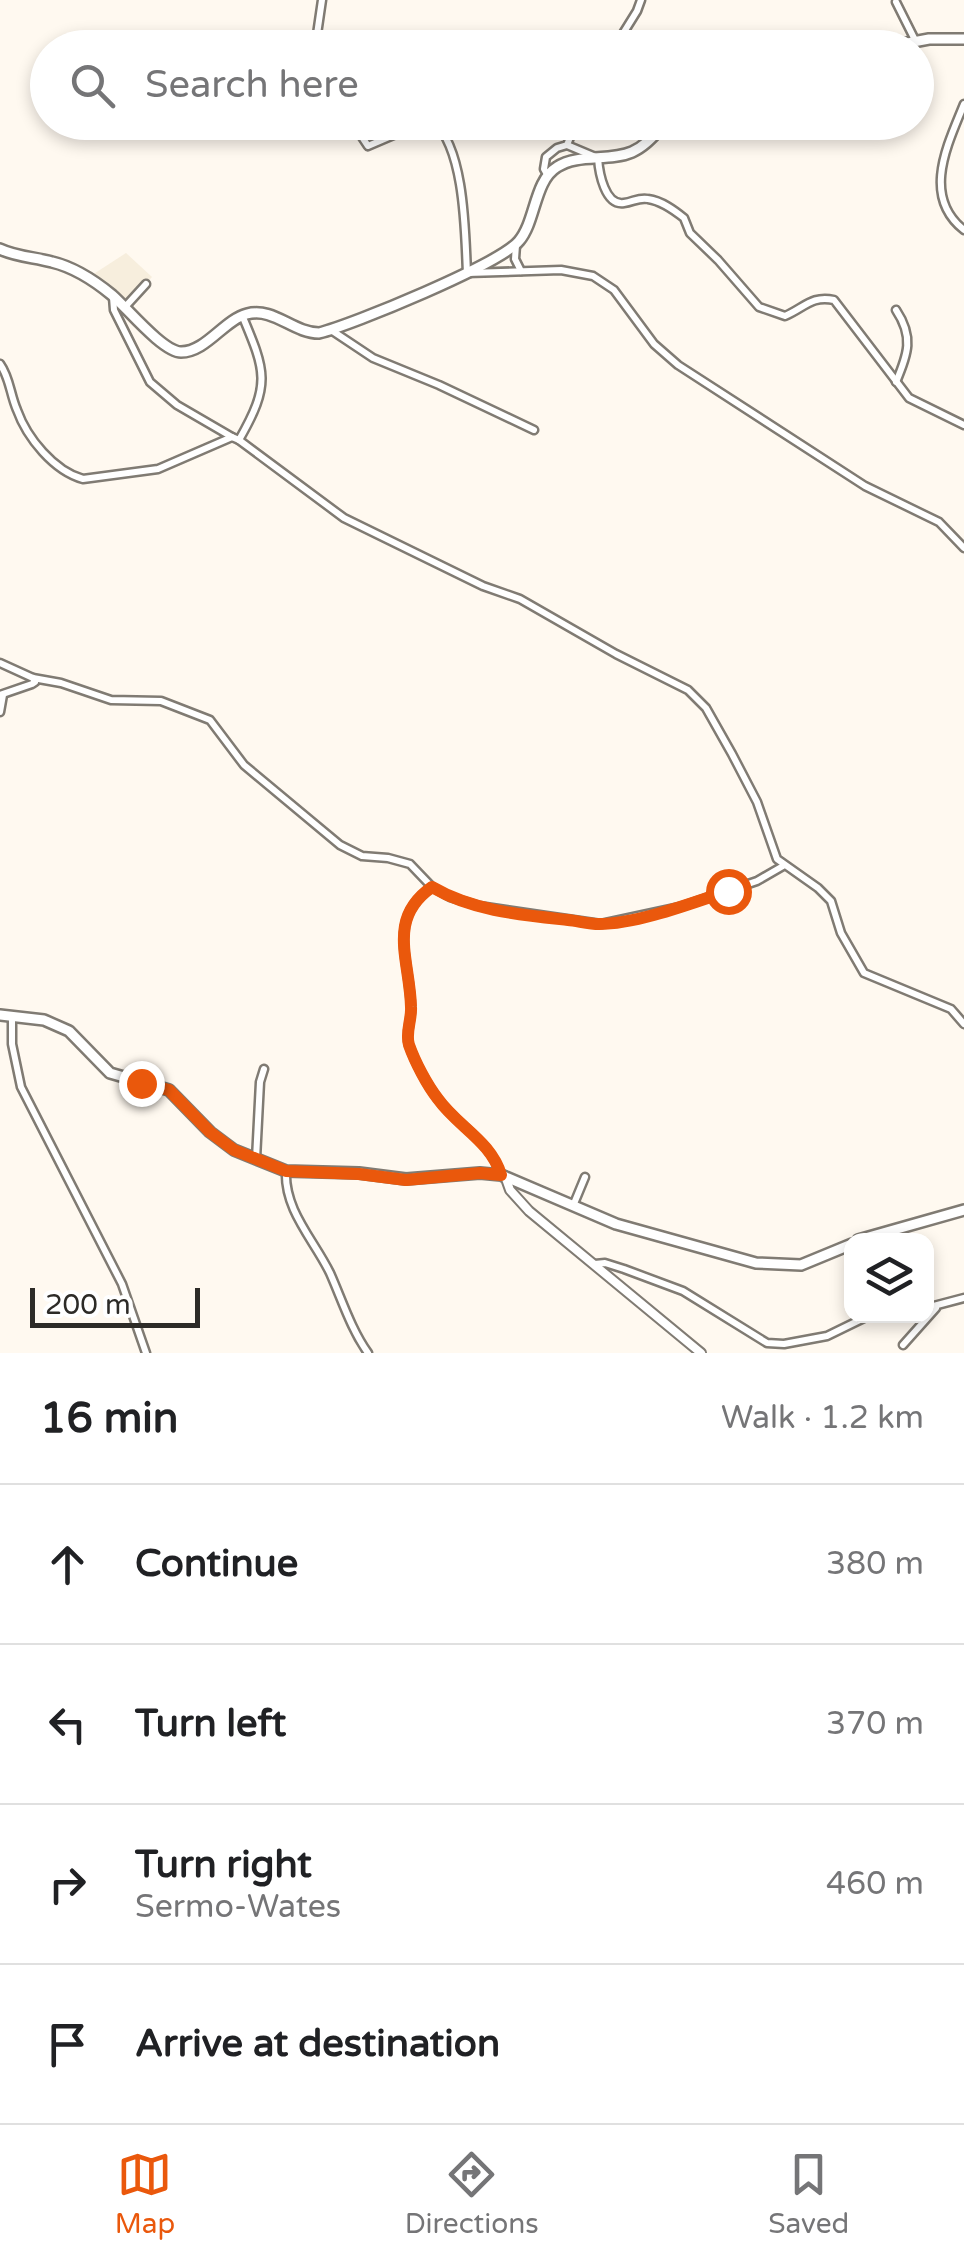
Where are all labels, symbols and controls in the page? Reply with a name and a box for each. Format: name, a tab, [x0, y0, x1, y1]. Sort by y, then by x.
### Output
search box	[30, 30, 934, 140]
icon: search	[65, 58, 120, 113]
text: Search here	[145, 62, 359, 108]
route start	[706, 869, 752, 915]
route end	[119, 1061, 165, 1107]
map controls	[844, 1233, 934, 1323]
button: layers	[844, 1233, 934, 1323]
scale bar	[30, 1283, 200, 1328]
text: 200 m	[45, 1288, 131, 1322]
text: 16 min	[40, 1393, 178, 1444]
text: Walk · 1.2 km	[721, 1399, 924, 1437]
icon: ahead	[40, 1537, 95, 1592]
text: Continue	[135, 1541, 298, 1587]
text: 380 m	[826, 1545, 924, 1583]
icon: left	[40, 1697, 95, 1752]
text: Turn left	[135, 1701, 286, 1747]
text: 370 m	[826, 1705, 924, 1743]
text: Turn right	[135, 1842, 312, 1888]
icon: right	[40, 1857, 95, 1912]
text: 460 m	[826, 1865, 924, 1903]
text: Sermo-Wates	[135, 1888, 341, 1926]
icon: arrive	[40, 2017, 95, 2072]
text: Arrive at destination	[135, 2021, 500, 2067]
tab: Map	[115, 2147, 175, 2241]
tab: Directions	[405, 2147, 539, 2241]
tab: Saved	[768, 2147, 849, 2241]

